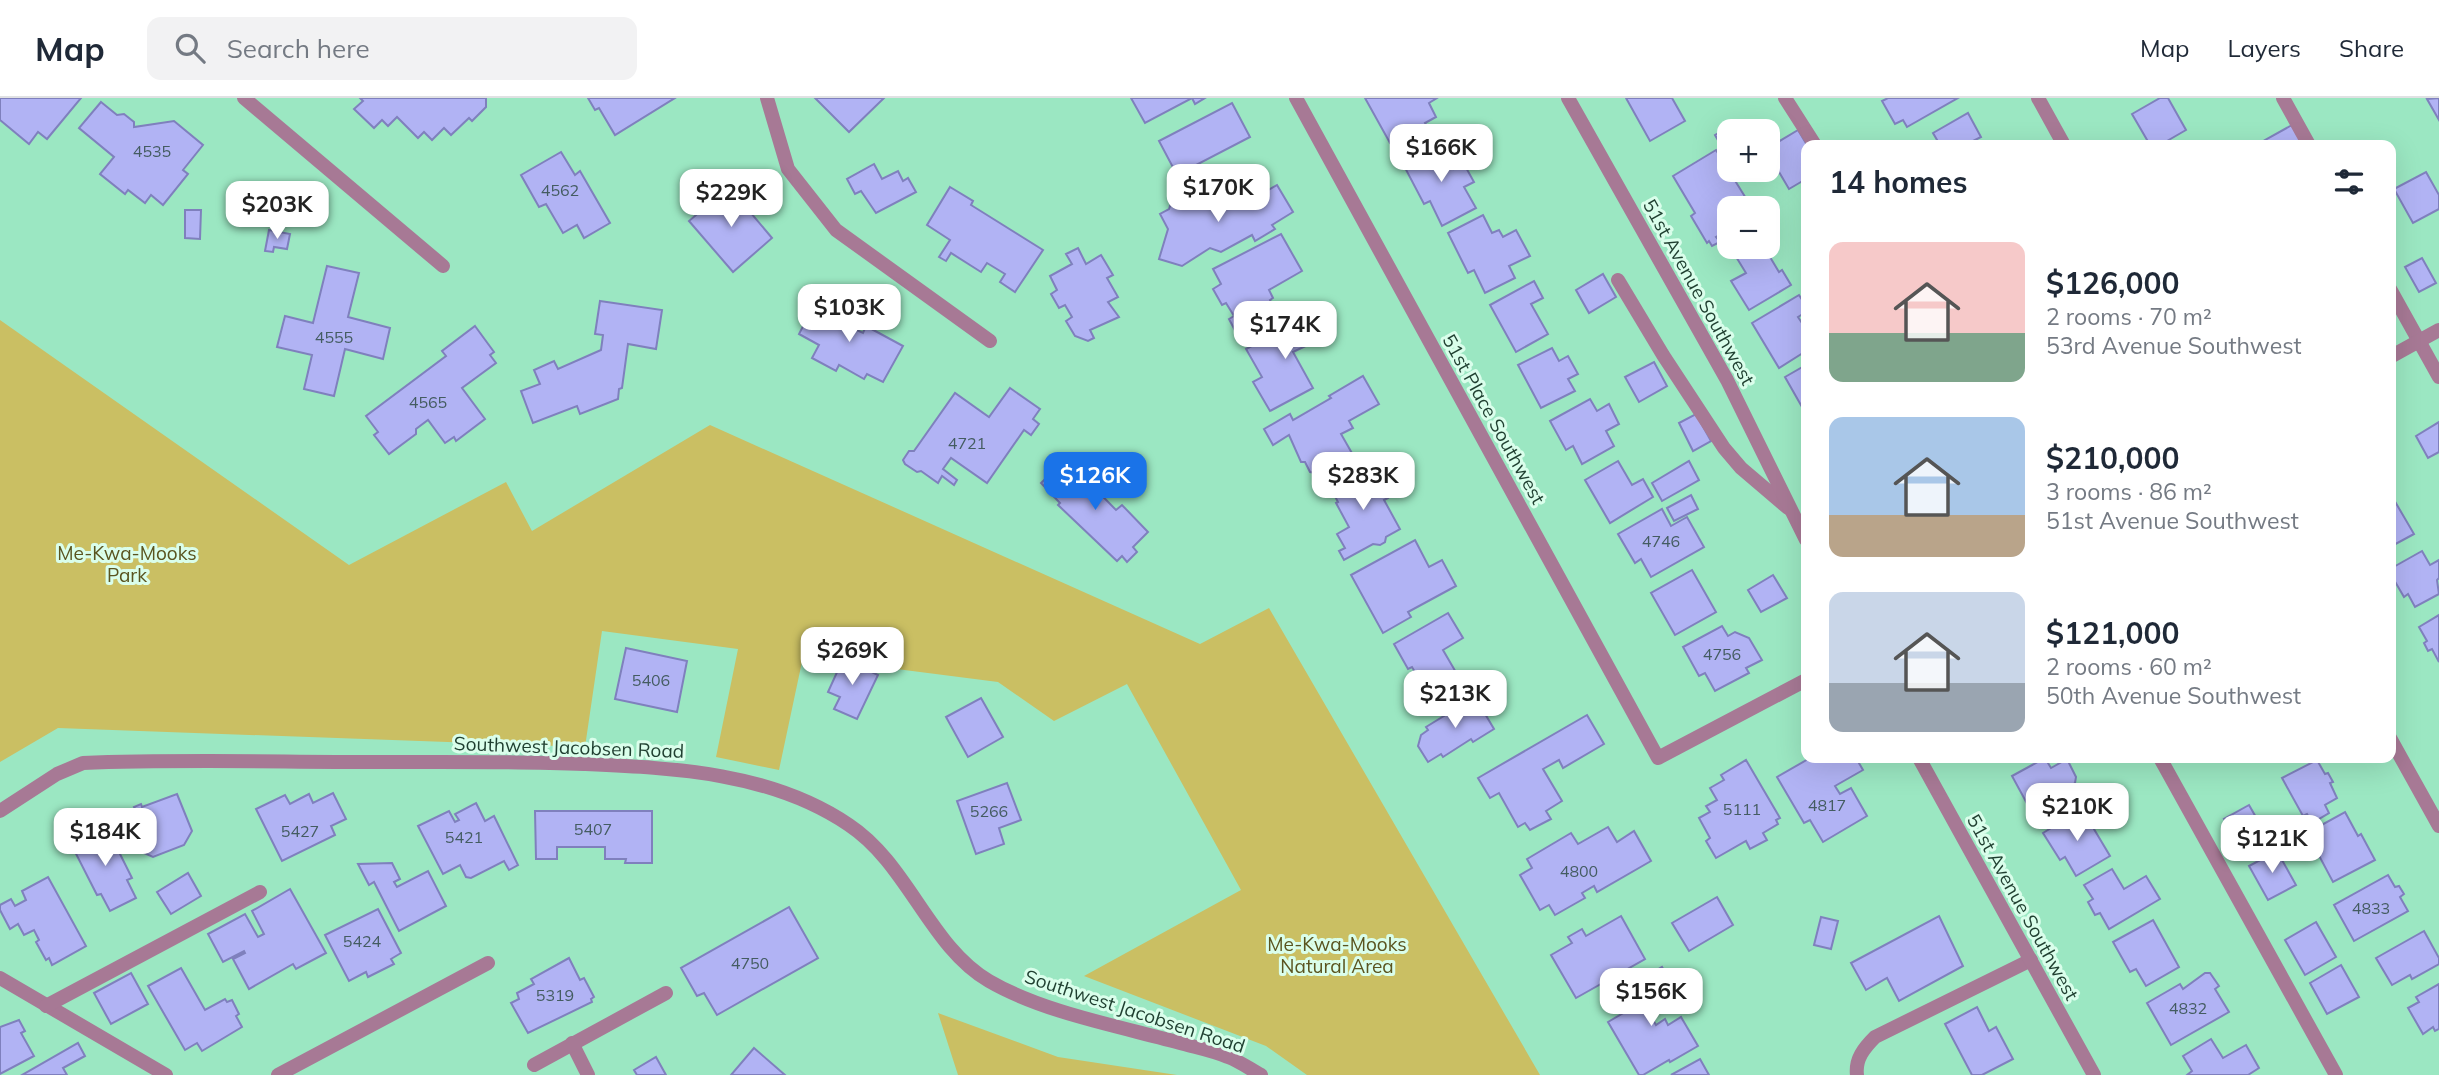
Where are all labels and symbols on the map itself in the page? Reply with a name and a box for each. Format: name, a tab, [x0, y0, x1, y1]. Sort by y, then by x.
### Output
pin: $166K	[1392, 125, 1490, 184]
house number: 4535	[133, 141, 171, 161]
pin: $170K	[1169, 164, 1267, 224]
pin: $229K	[682, 170, 780, 229]
house number: 4562	[541, 180, 579, 200]
pin: $203K	[228, 181, 326, 241]
street label: 51st Avenue Southwest	[1638, 195, 1760, 389]
pin: $103K	[800, 285, 898, 344]
pin: $174K	[1236, 302, 1334, 361]
house number: 4555	[315, 327, 353, 347]
street label: 51st Place Southwest	[1437, 330, 1551, 508]
house number: 4565	[409, 392, 447, 412]
house number: 4721	[948, 433, 986, 453]
pin: $126K	[1046, 452, 1144, 512]
pin: $283K	[1314, 452, 1412, 512]
house number: 4746	[1642, 531, 1680, 551]
park label: Me-Kwa-Mooks Park	[57, 541, 197, 587]
pin: $269K	[803, 628, 901, 687]
house number: 4756	[1703, 644, 1741, 664]
house number: 5406	[632, 670, 670, 690]
pin: $213K	[1406, 670, 1504, 730]
street label: Southwest Jacobsen Road	[453, 731, 685, 763]
pin: $210K	[2028, 784, 2126, 843]
house number: 4817	[1808, 795, 1846, 815]
house number: 5111	[1723, 799, 1761, 819]
house number: 5266	[970, 801, 1008, 821]
pin: $184K	[56, 808, 154, 868]
street label: 51st Avenue Southwest	[1962, 810, 2084, 1004]
pin: $121K	[2223, 816, 2321, 875]
house number: 5407	[574, 819, 612, 839]
house number: 5427	[281, 821, 319, 841]
house number: 5421	[445, 827, 483, 847]
house number: 4800	[1560, 861, 1598, 881]
house number: 4833	[2352, 898, 2390, 918]
house number: 5424	[343, 931, 382, 951]
park label: Me-Kwa-Mooks Natural Area	[1267, 932, 1407, 978]
house number: 4750	[731, 953, 769, 973]
street label: Southwest Jacobsen Road	[1022, 964, 1248, 1058]
pin: $156K	[1602, 968, 1700, 1028]
house number: 5319	[536, 985, 574, 1005]
house number: 4832	[2169, 998, 2207, 1018]

